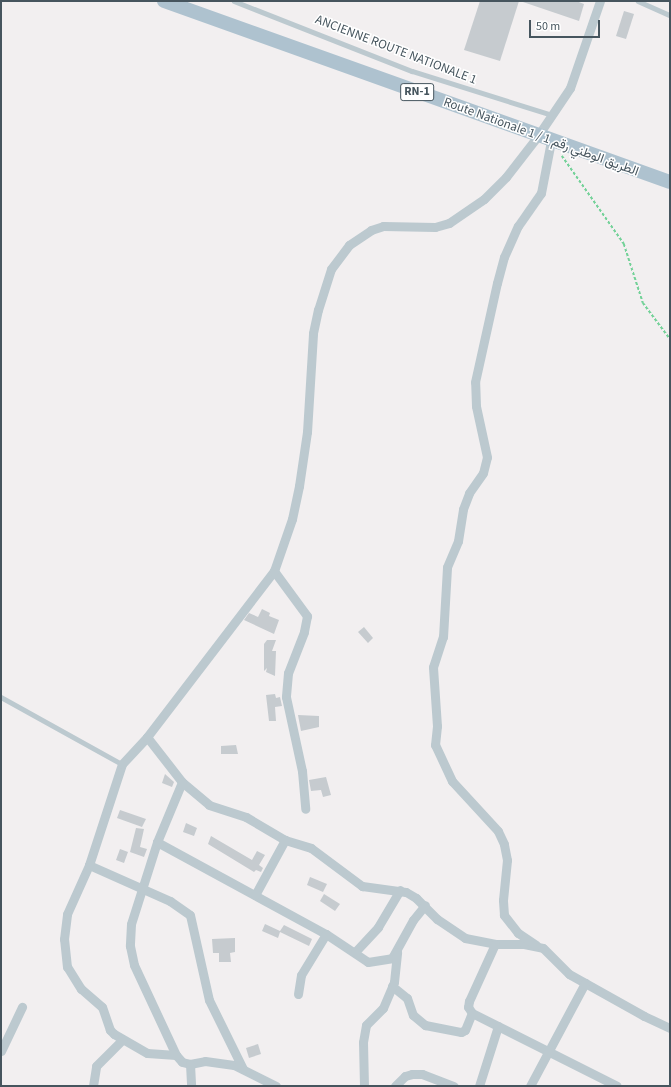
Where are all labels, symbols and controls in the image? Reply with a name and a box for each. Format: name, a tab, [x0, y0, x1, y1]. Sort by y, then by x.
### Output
street label: ANCIENNE ROUTE NATIONALE 1	[313, 12, 479, 88]
scale bar	[531, 12, 602, 38]
text: 50 m	[536, 18, 560, 35]
road number: RN-1	[400, 82, 434, 102]
street label: Route Nationale 1 / الطريق الوطني رقم 1	[441, 94, 641, 180]

